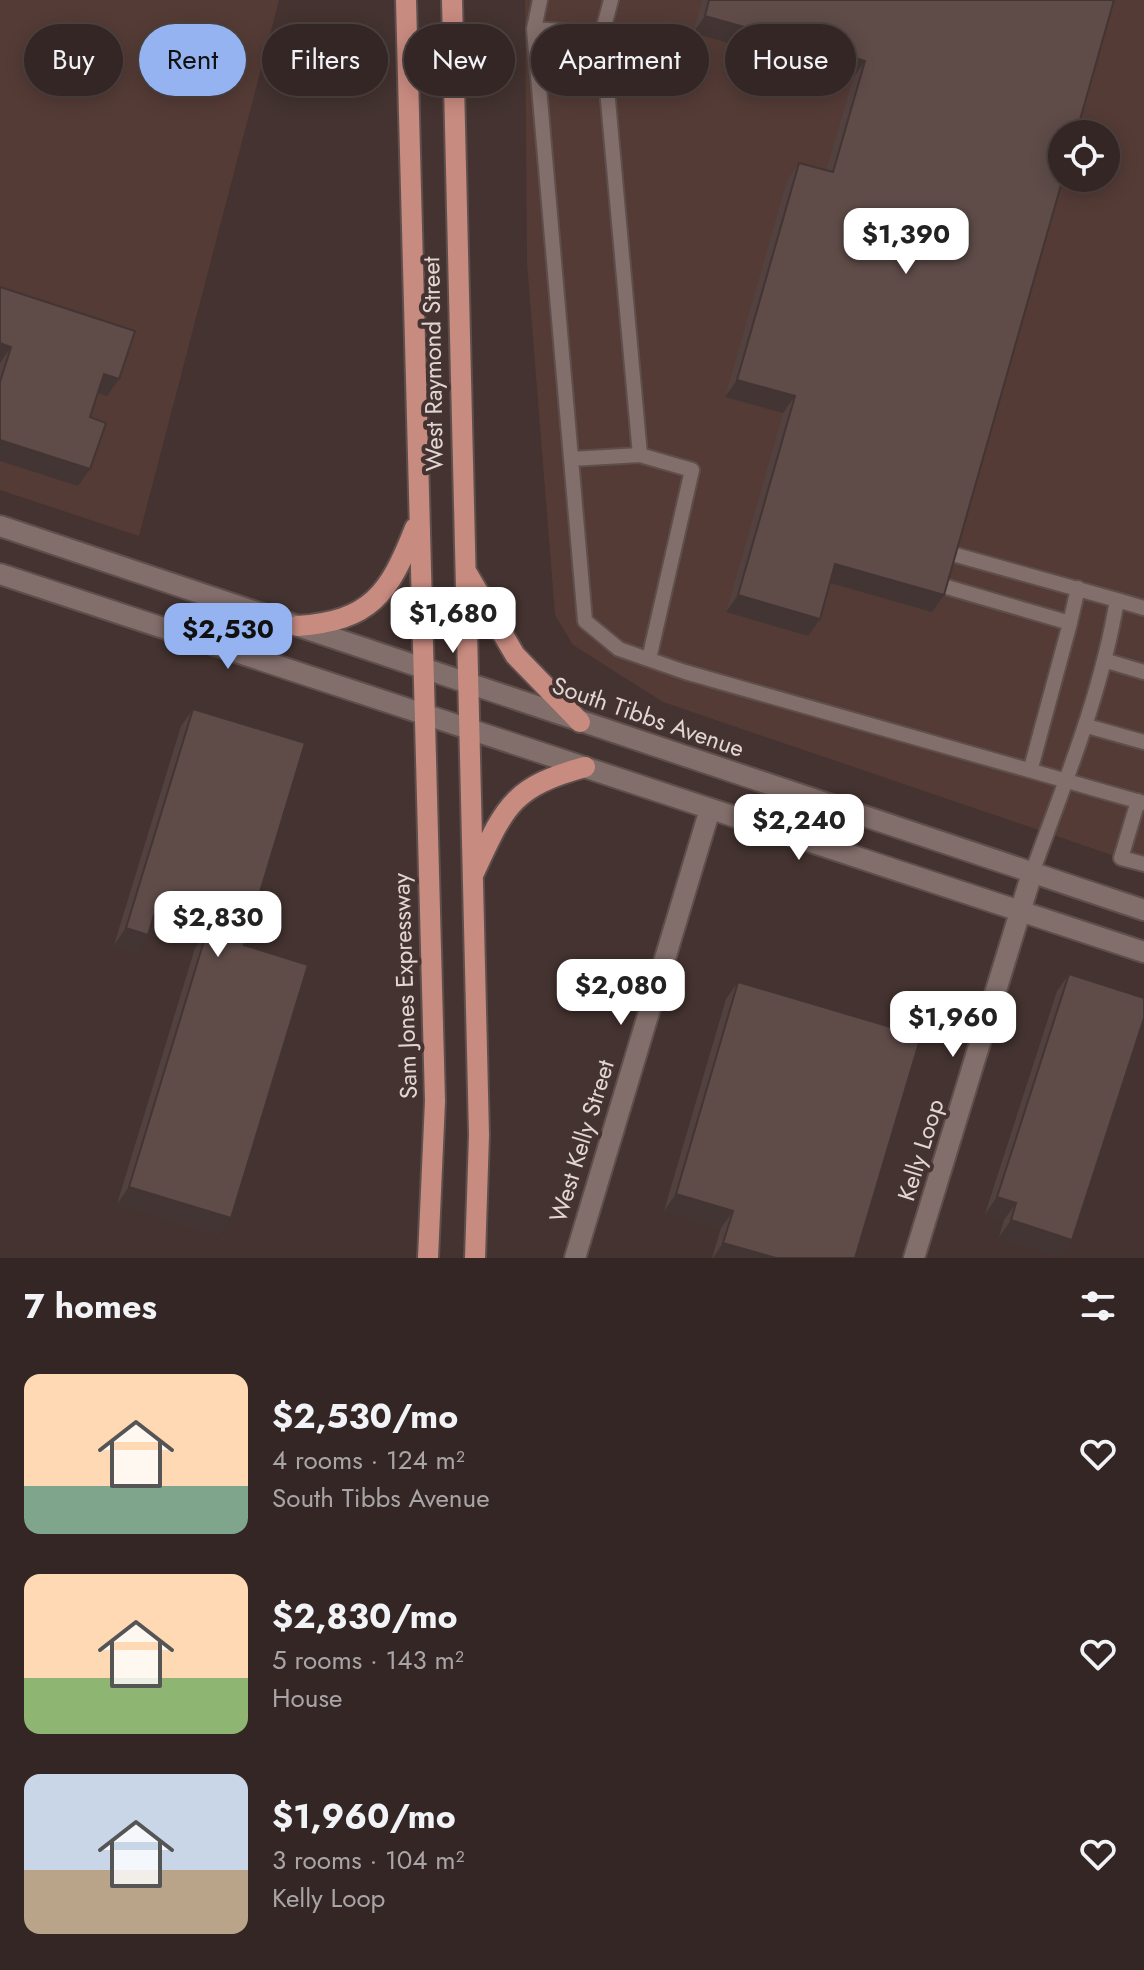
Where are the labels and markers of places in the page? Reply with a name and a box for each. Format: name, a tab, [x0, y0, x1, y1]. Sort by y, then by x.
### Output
pin: $1,390	[841, 208, 971, 276]
pin: $1,680	[388, 587, 518, 655]
pin: $2,530	[163, 603, 293, 671]
pin: $2,240	[734, 794, 864, 862]
pin: $2,830	[153, 891, 283, 959]
pin: $2,080	[556, 959, 686, 1027]
pin: $1,960	[888, 991, 1018, 1059]

